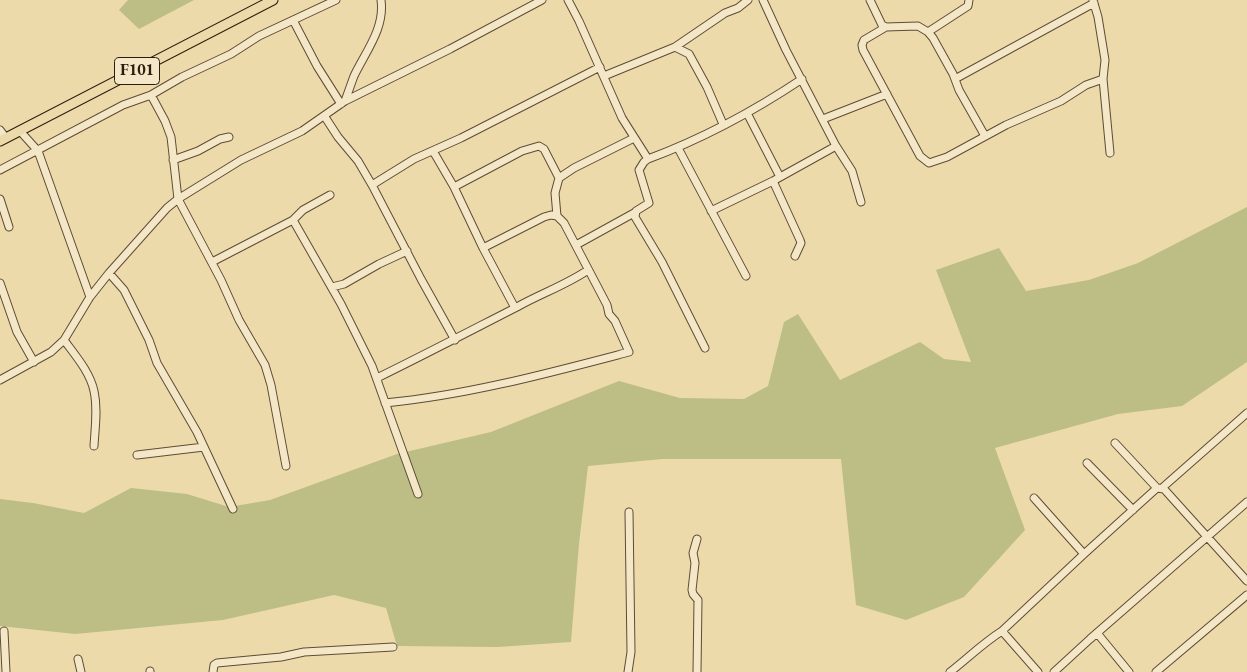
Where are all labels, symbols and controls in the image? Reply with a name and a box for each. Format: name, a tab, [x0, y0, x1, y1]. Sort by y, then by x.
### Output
road number: F101	[114, 58, 160, 84]

